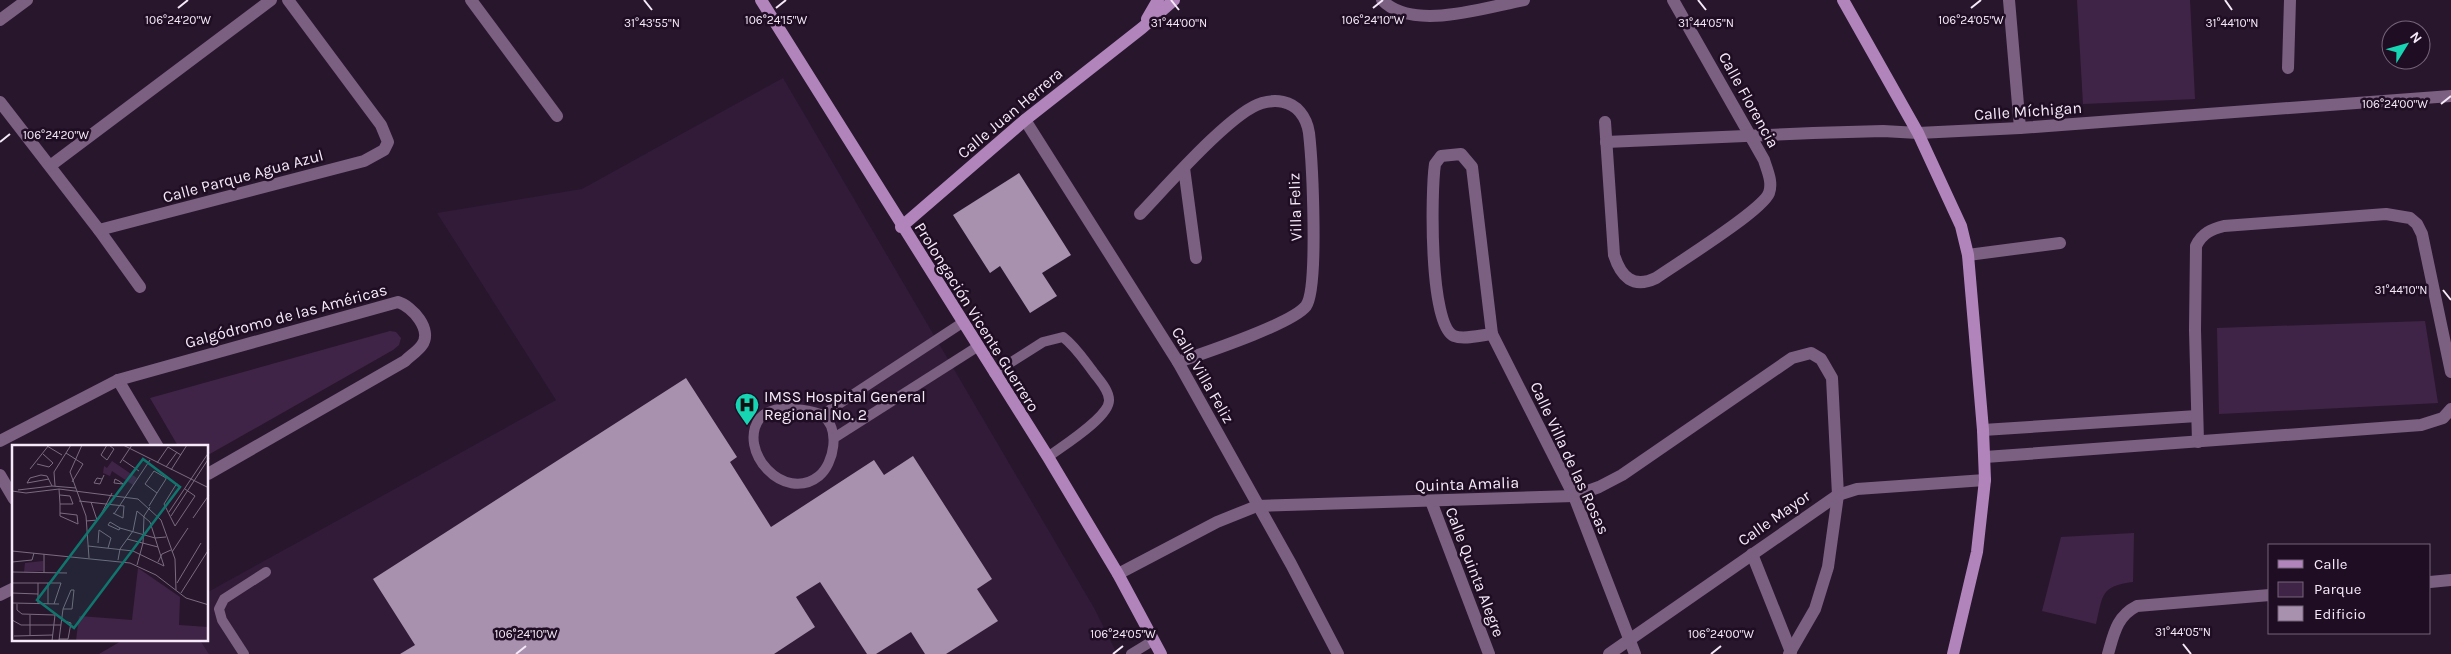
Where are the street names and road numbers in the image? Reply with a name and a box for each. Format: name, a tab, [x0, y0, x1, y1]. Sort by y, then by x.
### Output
street label: Calle Florencia	[1715, 49, 1783, 151]
street label: Calle Juan Herrera	[954, 64, 1066, 162]
street label: Calle Míchigan	[1973, 98, 2083, 124]
street label: Calle Parque Agua Azul	[161, 145, 325, 207]
street label: Villa Feliz	[1284, 173, 1306, 241]
street label: Prolongación Vicente Guerrero	[911, 219, 1043, 415]
street label: Galgódromo de las Américas	[183, 280, 389, 352]
street label: Calle Villa Feliz	[1168, 324, 1238, 426]
street label: Calle Villa de las Rosas	[1526, 379, 1614, 537]
street label: Quinta Amalia	[1415, 473, 1519, 495]
street label: Calle Mayor	[1734, 486, 1814, 550]
street label: Calle Quinta Alegre	[1441, 504, 1509, 640]

